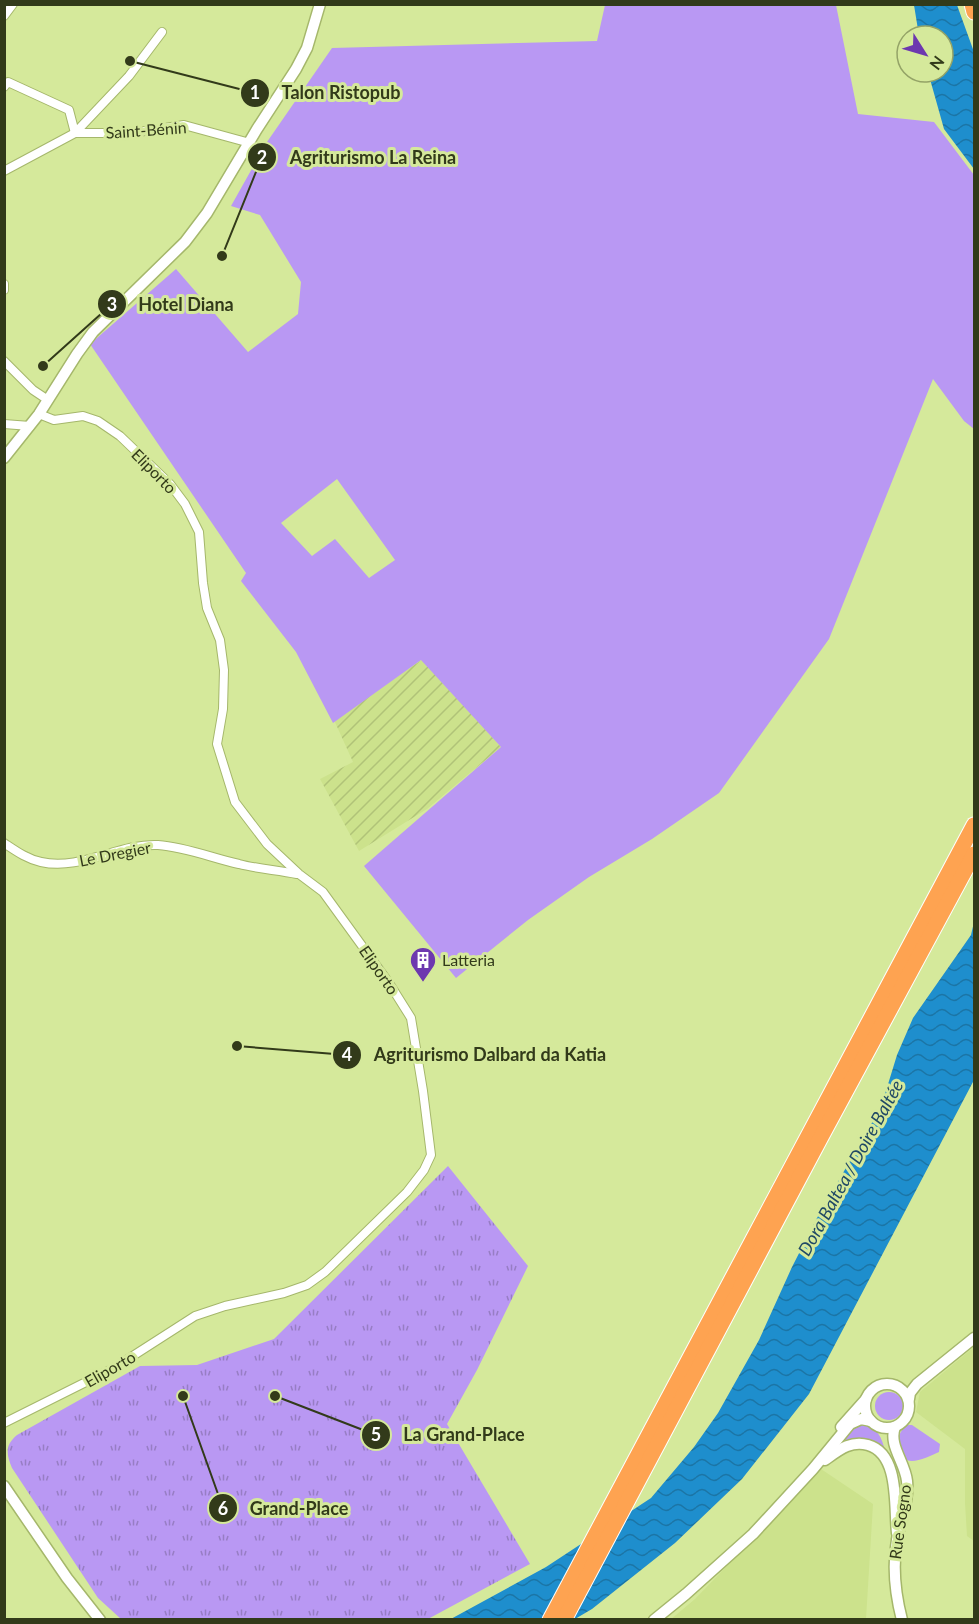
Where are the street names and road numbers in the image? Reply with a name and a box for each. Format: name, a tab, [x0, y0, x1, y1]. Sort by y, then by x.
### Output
street label: Saint-Bénin	[105, 117, 187, 142]
street label: Eliporto	[128, 444, 181, 497]
street label: Le Dregier	[77, 837, 152, 870]
street label: Eliporto	[356, 942, 403, 998]
street label: Eliporto	[81, 1346, 138, 1391]
street label: Rue Sogno	[885, 1483, 914, 1560]

